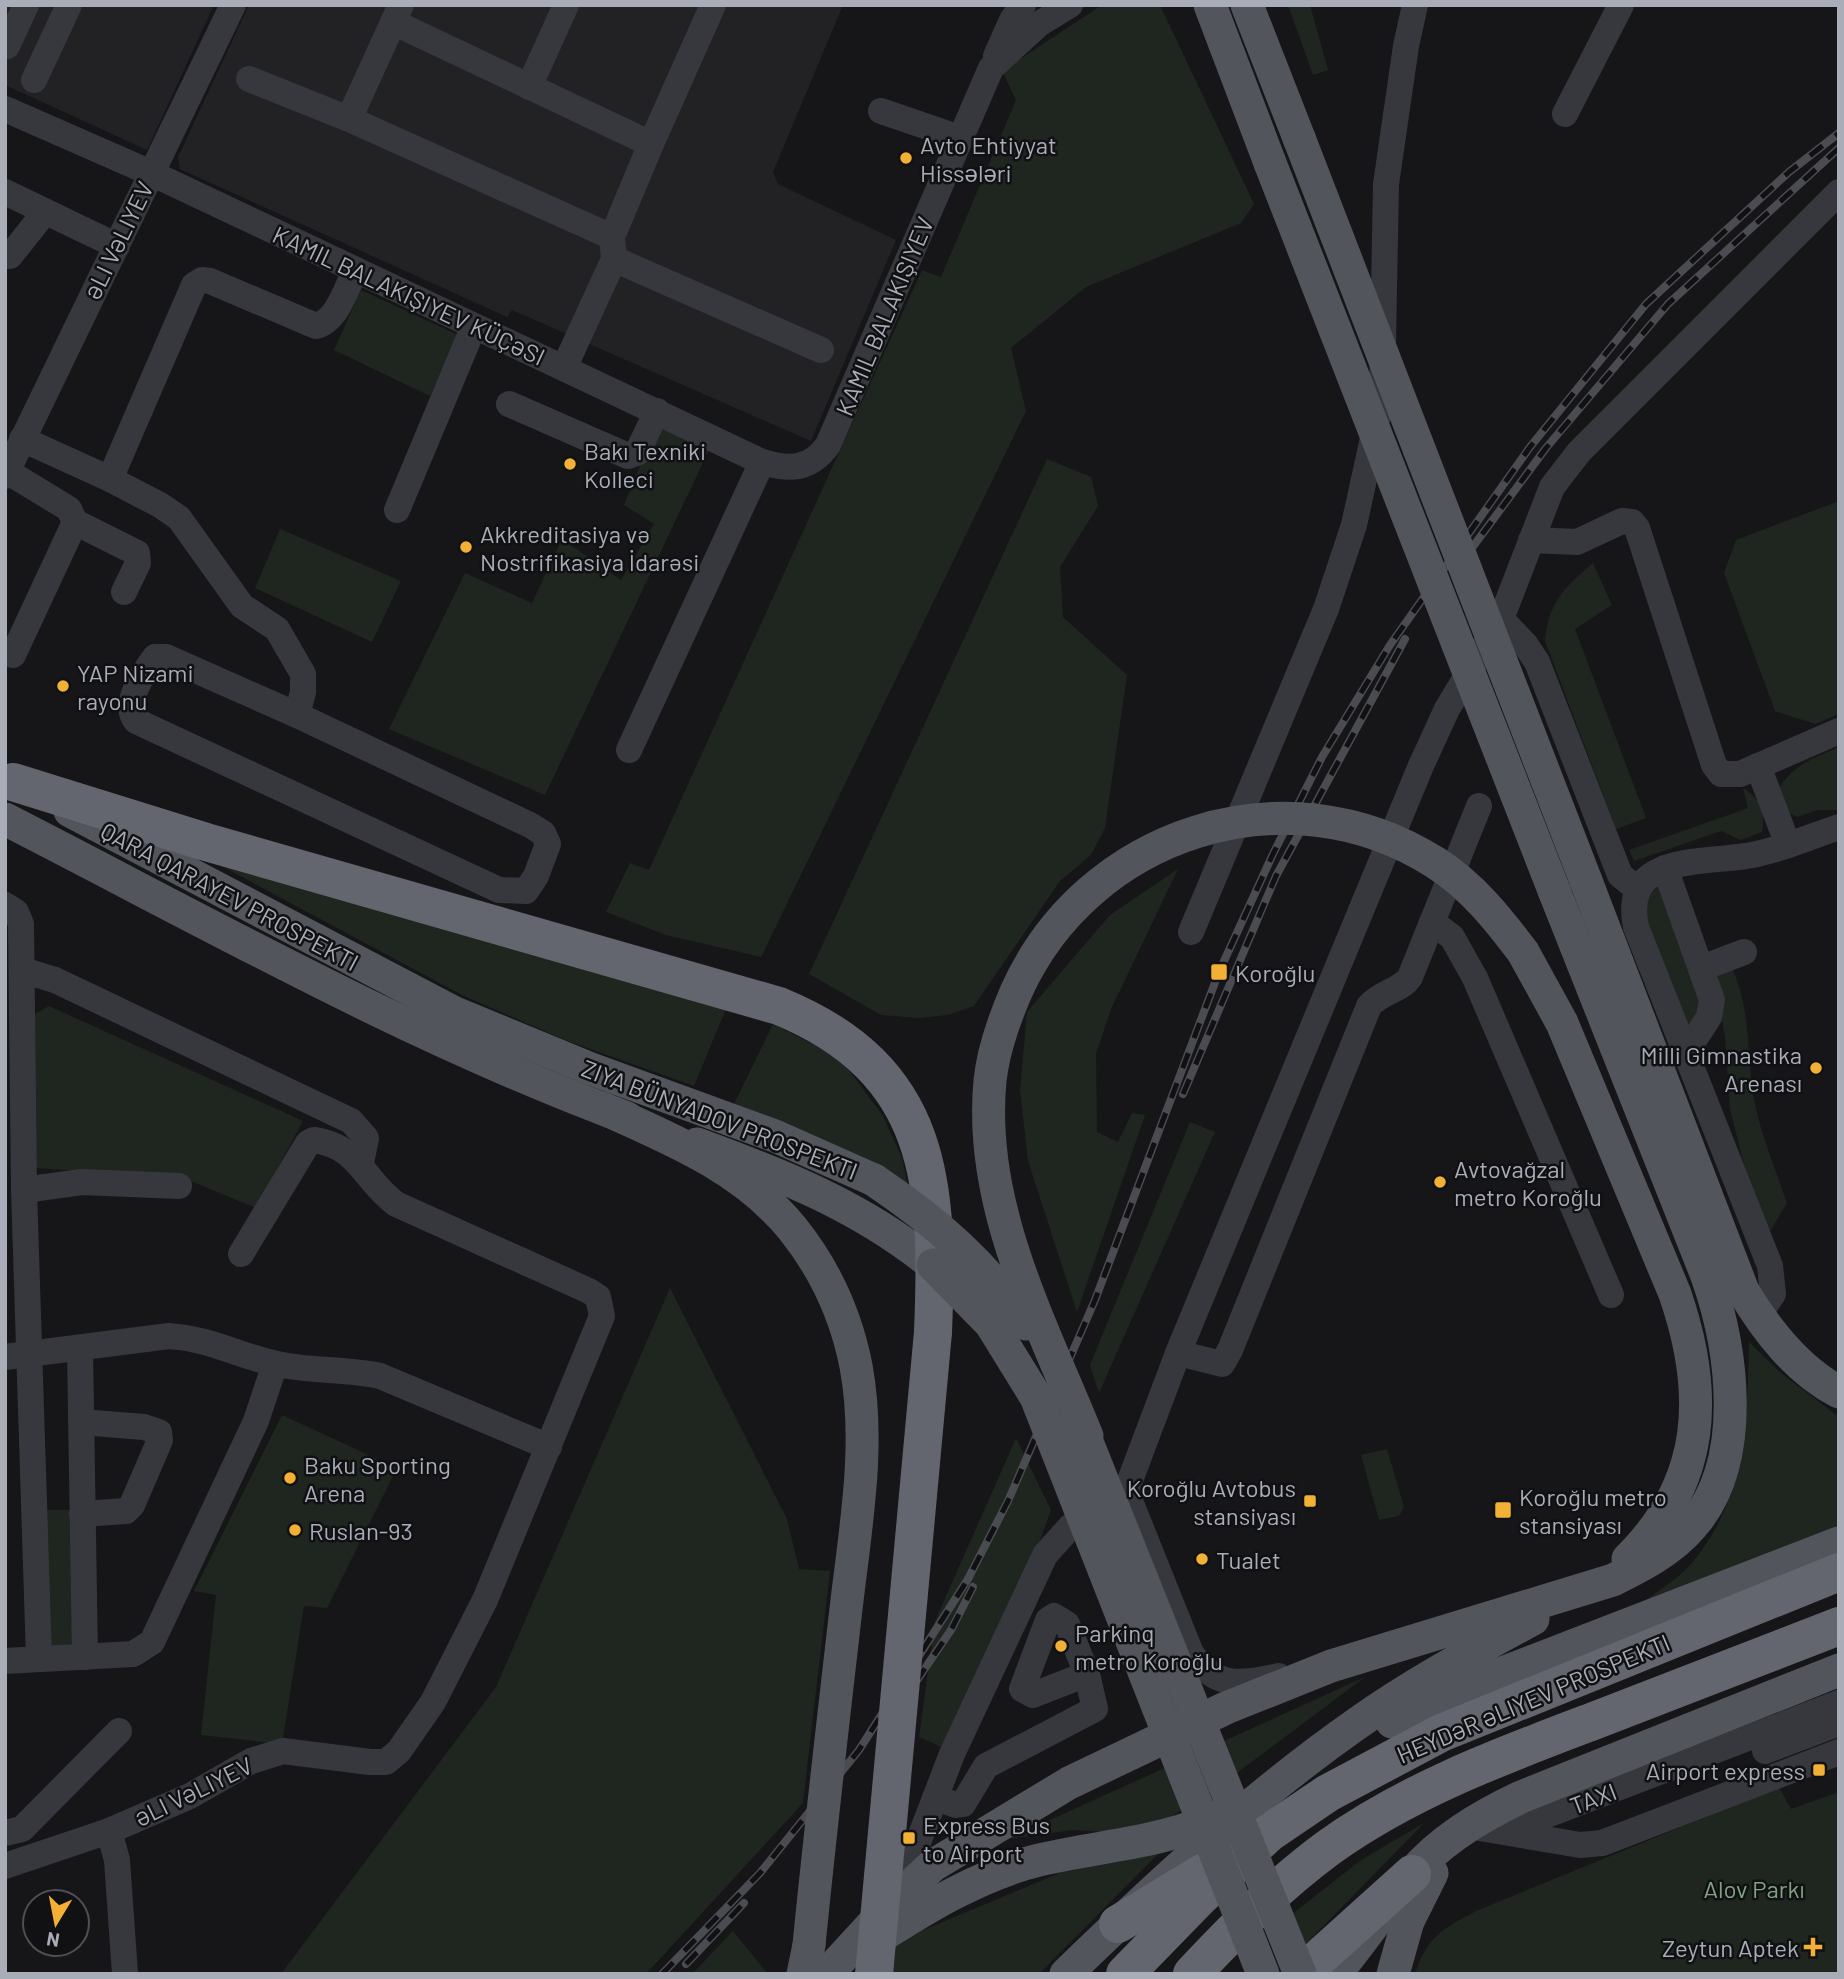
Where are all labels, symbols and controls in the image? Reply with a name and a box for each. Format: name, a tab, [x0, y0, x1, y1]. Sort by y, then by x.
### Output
place label: Avto Ehtiyyat Hissәlәri	[920, 130, 1057, 187]
marker: Avto Ehtiyyat Hissәlәri	[898, 150, 914, 166]
street label: ƏLI VƏLIYEV	[77, 176, 159, 304]
street label: KAMIL BALAKIŞIYEV	[829, 212, 939, 420]
street label: KAMIL BALAKIŞIYEV KÜÇƏSI	[268, 219, 550, 371]
place label: Bakı Texniki Kolleci	[584, 436, 706, 493]
marker: Bakı Texniki Kolleci	[562, 456, 578, 472]
place label: Akkreditasiya və Nostrifikasiya İdarəsi	[480, 519, 699, 576]
marker: Akkreditasiya və Nostrifikasiya İdarəsi	[458, 539, 474, 555]
place label: YAP Nizami rayonu	[77, 658, 194, 715]
marker: YAP Nizami rayonu	[55, 678, 71, 694]
street label: QARA QARAYEV PROSPEKTI	[96, 816, 364, 976]
place label: Koroğlu	[1235, 958, 1315, 987]
marker: Koroğlu	[1209, 962, 1229, 982]
place label: Milli Gimnastika Arenası	[1640, 1040, 1802, 1097]
street label: ZIYA BÜNYADOV PROSPEKTI	[578, 1053, 862, 1185]
marker: Milli Gimnastika Arenası	[1808, 1060, 1824, 1076]
place label: Avtovağzal metro Koroğlu	[1454, 1154, 1602, 1211]
marker: Avtovağzal metro Koroğlu	[1432, 1174, 1448, 1190]
place label: Baku Sporting Arena	[304, 1450, 451, 1507]
marker: Baku Sporting Arena	[282, 1470, 298, 1486]
place label: Koroğlu Avtobus stansiyası	[1127, 1473, 1296, 1530]
place label: Koroğlu metro stansiyası	[1519, 1482, 1667, 1539]
marker: Koroğlu Avtobus stansiyası	[1302, 1493, 1318, 1509]
marker: Koroğlu metro stansiyası	[1493, 1500, 1513, 1520]
place label: Ruslan-93	[309, 1516, 413, 1545]
marker: Ruslan-93	[287, 1522, 303, 1538]
place label: Tualet	[1216, 1545, 1281, 1574]
marker: Tualet	[1194, 1551, 1210, 1567]
place label: Parkinq metro Koroğlu	[1075, 1618, 1223, 1675]
street label: HEYDƏR ƏLIYEV PROSPEKTI	[1392, 1627, 1674, 1769]
marker: Parkinq metro Koroğlu	[1053, 1638, 1069, 1654]
street label: ƏLI VƏLIYEV	[129, 1750, 257, 1832]
place label: Airport express	[1646, 1756, 1805, 1785]
marker: Airport express	[1811, 1762, 1827, 1778]
street label: TAXI	[1566, 1776, 1620, 1820]
place label: Express Bus to Airport	[923, 1810, 1050, 1867]
marker: Express Bus to Airport	[901, 1830, 917, 1846]
park label: Alov Parkı	[1703, 1874, 1805, 1903]
north arrow	[21, 1888, 91, 1958]
text: N	[45, 1928, 61, 1953]
place label: Zeytun Aptek	[1662, 1933, 1799, 1962]
marker: Zeytun Aptek	[1805, 1939, 1821, 1955]

